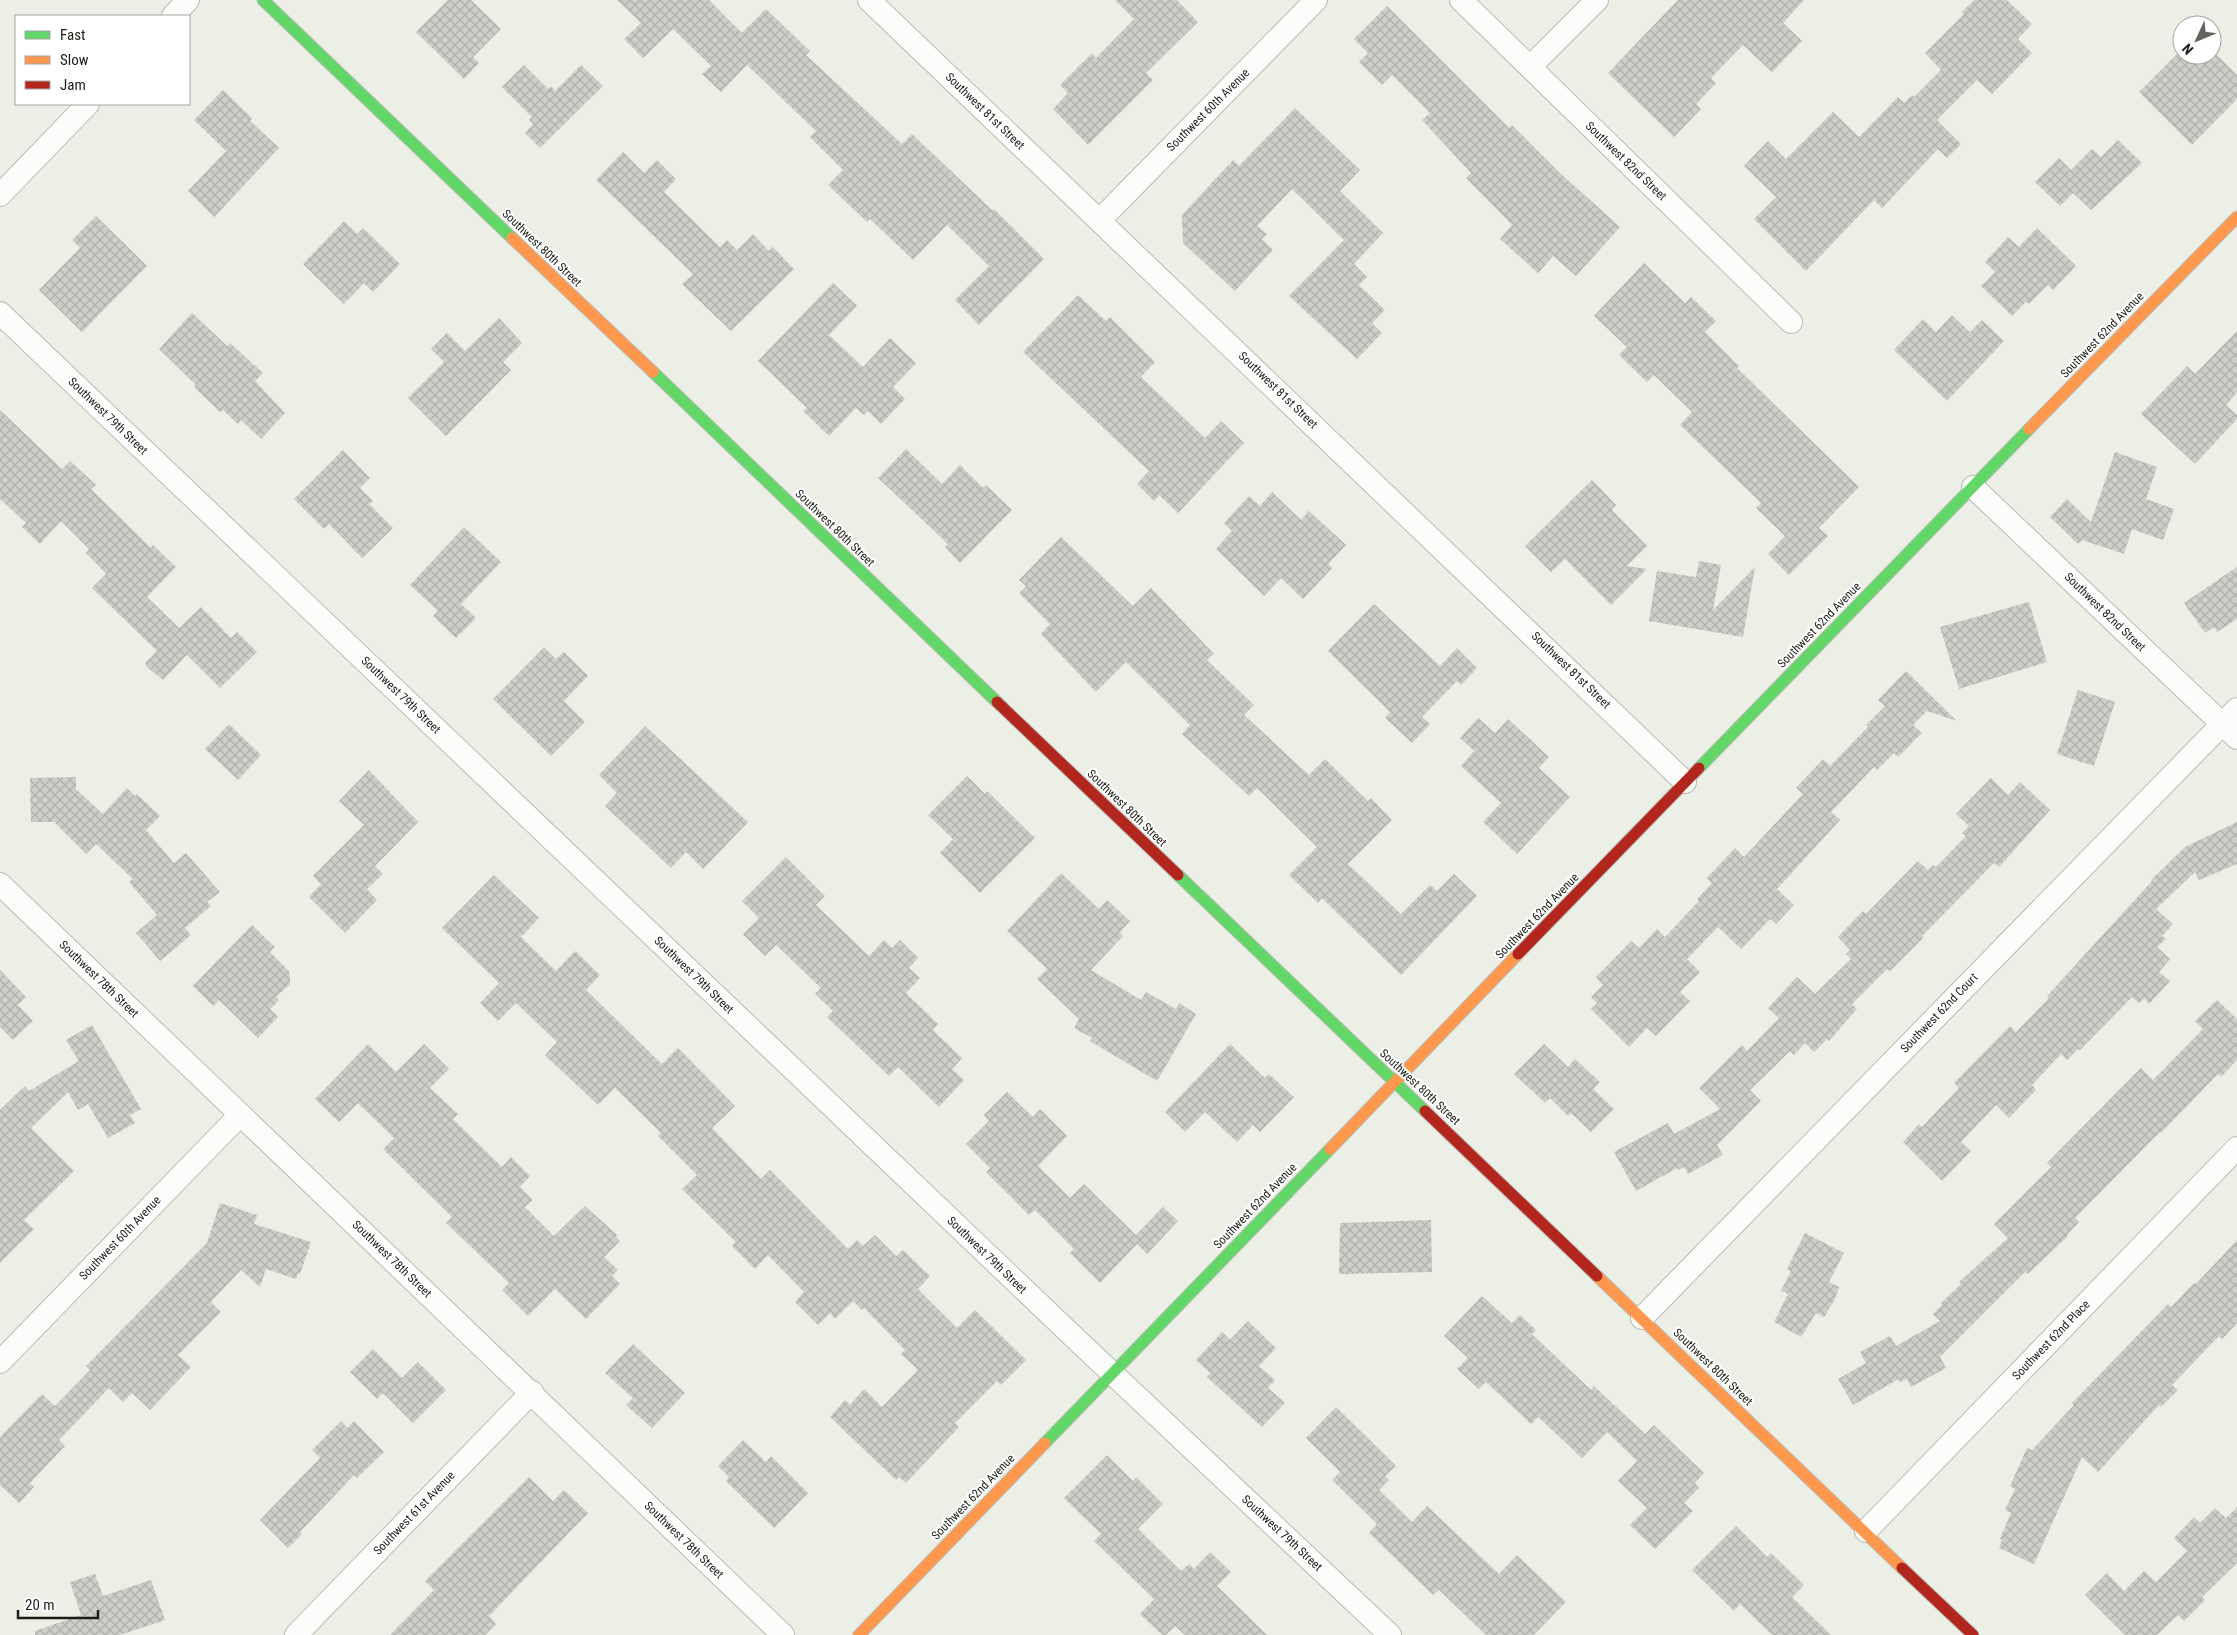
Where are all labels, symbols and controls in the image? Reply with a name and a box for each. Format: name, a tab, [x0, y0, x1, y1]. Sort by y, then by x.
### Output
legend	[15, 15, 190, 105]
north arrow	[2172, 15, 2222, 65]
text: Fast	[60, 26, 85, 44]
text: N	[2179, 40, 2196, 58]
text: Slow	[60, 51, 89, 69]
street label: Southwest 60th Avenue	[1164, 66, 1252, 154]
street label: Southwest 81st Street	[943, 70, 1028, 153]
text: Jam	[60, 76, 86, 94]
street label: Southwest 82nd Street	[1583, 119, 1670, 204]
street label: Southwest 80th Street	[499, 207, 585, 290]
street label: Southwest 62nd Avenue	[2058, 289, 2147, 381]
street label: Southwest 81st Street	[1236, 349, 1321, 432]
street label: Southwest 79th Street	[65, 375, 151, 458]
street label: Southwest 80th Street	[792, 487, 878, 570]
street label: Southwest 82nd Street	[2062, 570, 2149, 655]
street label: Southwest 62nd Avenue	[1775, 579, 1864, 671]
street label: Southwest 81st Street	[1529, 629, 1614, 712]
street label: Southwest 79th Street	[358, 654, 444, 737]
street label: Southwest 80th Street	[1084, 767, 1170, 850]
street label: Southwest 62nd Avenue	[1493, 870, 1582, 962]
street label: Southwest 79th Street	[651, 934, 737, 1017]
street label: Southwest 78th Street	[56, 938, 142, 1021]
street label: Southwest 62nd Court	[1897, 970, 1981, 1056]
street label: Southwest 80th Street	[1377, 1046, 1463, 1128]
street label: Southwest 62nd Avenue	[1211, 1160, 1300, 1252]
street label: Southwest 60th Avenue	[76, 1193, 164, 1283]
street label: Southwest 79th Street	[944, 1214, 1030, 1297]
street label: Southwest 78th Street	[349, 1218, 435, 1301]
street label: Southwest 62nd Place	[2009, 1297, 2093, 1383]
street label: Southwest 80th Street	[1670, 1326, 1756, 1409]
street label: Southwest 62nd Avenue	[929, 1451, 1018, 1543]
street label: Southwest 61st Avenue	[370, 1468, 458, 1558]
street label: Southwest 79th Street	[1239, 1492, 1325, 1574]
street label: Southwest 78th Street	[641, 1499, 727, 1582]
scale bar	[18, 1588, 98, 1620]
text: 20 m	[25, 1596, 55, 1614]

